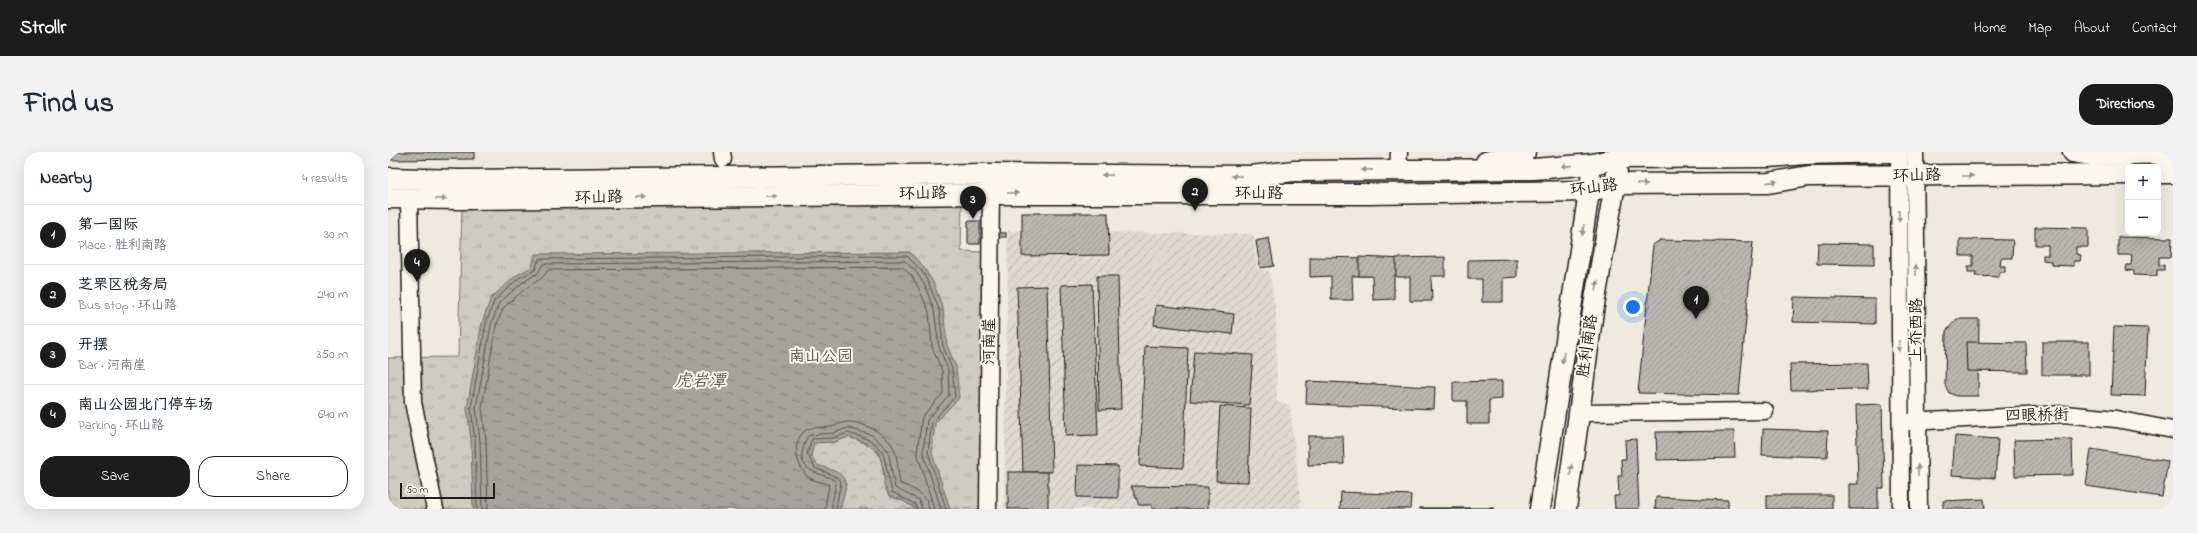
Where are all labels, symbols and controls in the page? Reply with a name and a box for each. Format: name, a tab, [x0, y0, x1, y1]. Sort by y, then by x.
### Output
text: Strollr	[20, 15, 66, 42]
text: Home	[1974, 18, 2006, 39]
text: Map	[2028, 18, 2052, 39]
text: About	[2074, 18, 2110, 39]
text: Contact	[2132, 18, 2177, 39]
text: Find us	[24, 84, 114, 125]
button: Directions	[2079, 84, 2173, 125]
one-way arrow	[1561, 163, 1573, 170]
street label: 环山路	[1893, 164, 1941, 188]
map controls	[2125, 164, 2161, 236]
button: +	[2125, 164, 2161, 200]
text: Nearby	[40, 166, 92, 191]
one-way arrow	[1360, 167, 1373, 173]
text: 4 results	[302, 169, 348, 188]
one-way arrow	[1100, 172, 1113, 178]
one-way arrow	[1230, 173, 1243, 179]
street label: 环山路	[1569, 173, 1619, 203]
one-way arrow	[1962, 173, 1975, 179]
pin: 2	[1182, 178, 1208, 211]
one-way arrow	[1765, 179, 1778, 185]
one-way arrow	[1636, 181, 1649, 187]
street label: 环山路	[899, 182, 947, 206]
street label: 环山路	[1235, 182, 1283, 206]
street label: 环山路	[575, 186, 623, 210]
pin: 3	[960, 186, 986, 219]
one-way arrow	[1007, 190, 1020, 196]
one-way arrow	[765, 193, 778, 199]
one-way arrow	[635, 194, 648, 200]
one-way arrow	[435, 196, 448, 202]
button: −	[2125, 200, 2161, 236]
one-way arrow	[1896, 210, 1902, 223]
text: 第一国际	[78, 214, 138, 236]
one-way arrow	[1580, 224, 1586, 236]
text: 1	[51, 225, 55, 244]
text: 30 m	[324, 225, 348, 244]
text: Place · 胜利南路	[78, 236, 167, 255]
pin: 4	[404, 249, 430, 282]
one-way arrow	[1913, 263, 1919, 276]
text: 芝罘区税务局	[78, 274, 168, 296]
one-way arrow	[1594, 280, 1600, 292]
text: 2	[50, 285, 56, 304]
text: 240 m	[317, 285, 348, 304]
pin: 1	[1683, 286, 1709, 319]
text: Bus stop · 环山路	[78, 296, 177, 315]
your location	[1623, 297, 1643, 317]
street label: 上夼西路	[1905, 298, 1929, 362]
street label: 胜利南路	[1572, 313, 1604, 379]
street label: 河南崖	[978, 317, 1002, 365]
text: 开摆	[78, 334, 108, 356]
one-way arrow	[1896, 340, 1902, 353]
text: 3	[50, 345, 56, 364]
text: 350 m	[316, 345, 348, 364]
park label: 南山公园	[789, 345, 853, 369]
one-way arrow	[1560, 352, 1566, 364]
text: Bar · 河南崖	[78, 356, 146, 375]
water label: 虎岩潭	[675, 369, 727, 394]
text: 南山公园北门停车场	[78, 394, 213, 416]
street label: 四眼桥街	[2005, 403, 2069, 429]
text: 4	[50, 405, 56, 424]
text: 640 m	[318, 405, 348, 424]
text: Parking · 环山路	[78, 416, 164, 435]
button: Save	[40, 456, 190, 497]
button: Share	[198, 456, 348, 497]
one-way arrow	[1915, 463, 1921, 476]
one-way arrow	[1568, 464, 1574, 476]
scale bar	[400, 481, 495, 500]
text: 50 m	[406, 482, 428, 498]

